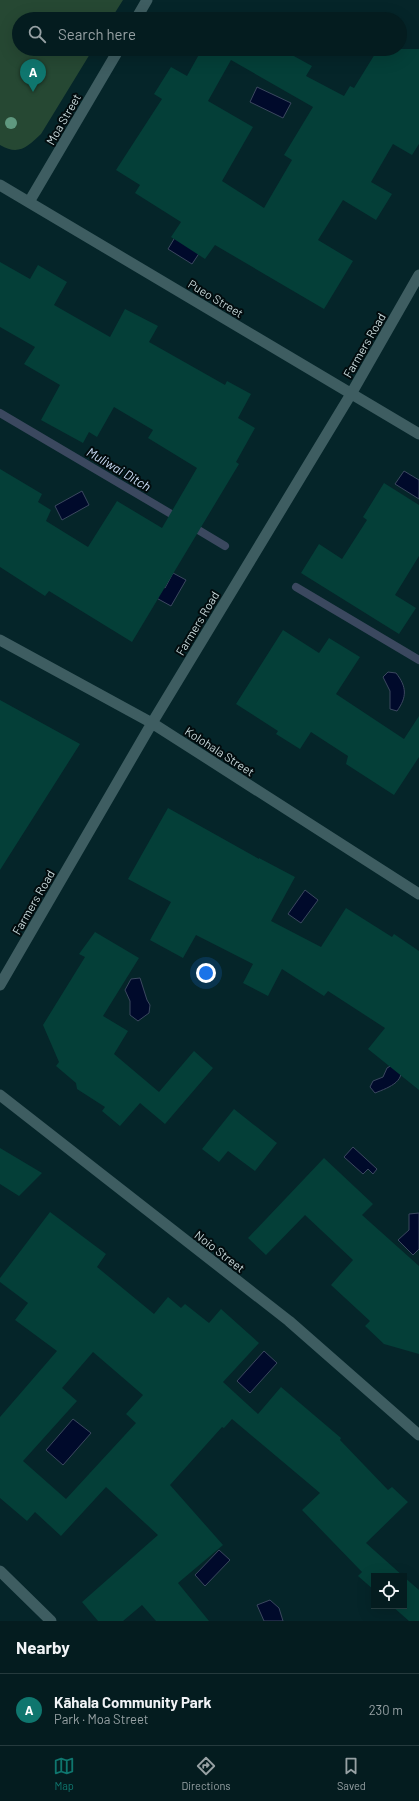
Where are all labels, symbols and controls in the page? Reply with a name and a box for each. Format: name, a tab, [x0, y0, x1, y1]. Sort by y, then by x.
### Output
search box	[12, 12, 407, 56]
icon: search	[26, 23, 48, 45]
text: Search here	[58, 25, 136, 43]
pin: A	[20, 59, 46, 92]
street label: Moa Street	[43, 91, 83, 147]
street label: Pueo Street	[186, 276, 246, 320]
street label: Farmers Road	[340, 310, 388, 380]
water label: Muliwai Ditch	[84, 444, 154, 495]
street label: Farmers Road	[172, 588, 222, 658]
street label: Kolohala Street	[183, 723, 257, 779]
street label: Farmers Road	[9, 867, 57, 937]
your location	[196, 963, 216, 983]
street label: Noio Street	[192, 1227, 248, 1275]
map controls	[371, 1573, 407, 1609]
button: locate	[371, 1573, 407, 1609]
text: Nearby	[16, 1637, 70, 1657]
text: Kāhala Community Park	[54, 1693, 212, 1711]
text: A	[25, 1702, 33, 1718]
text: 230 m	[369, 1702, 403, 1718]
text: Park · Moa Street	[54, 1711, 149, 1727]
tab: Map	[53, 1755, 75, 1792]
tab: Directions	[181, 1755, 231, 1792]
tab: Saved	[337, 1755, 366, 1792]

